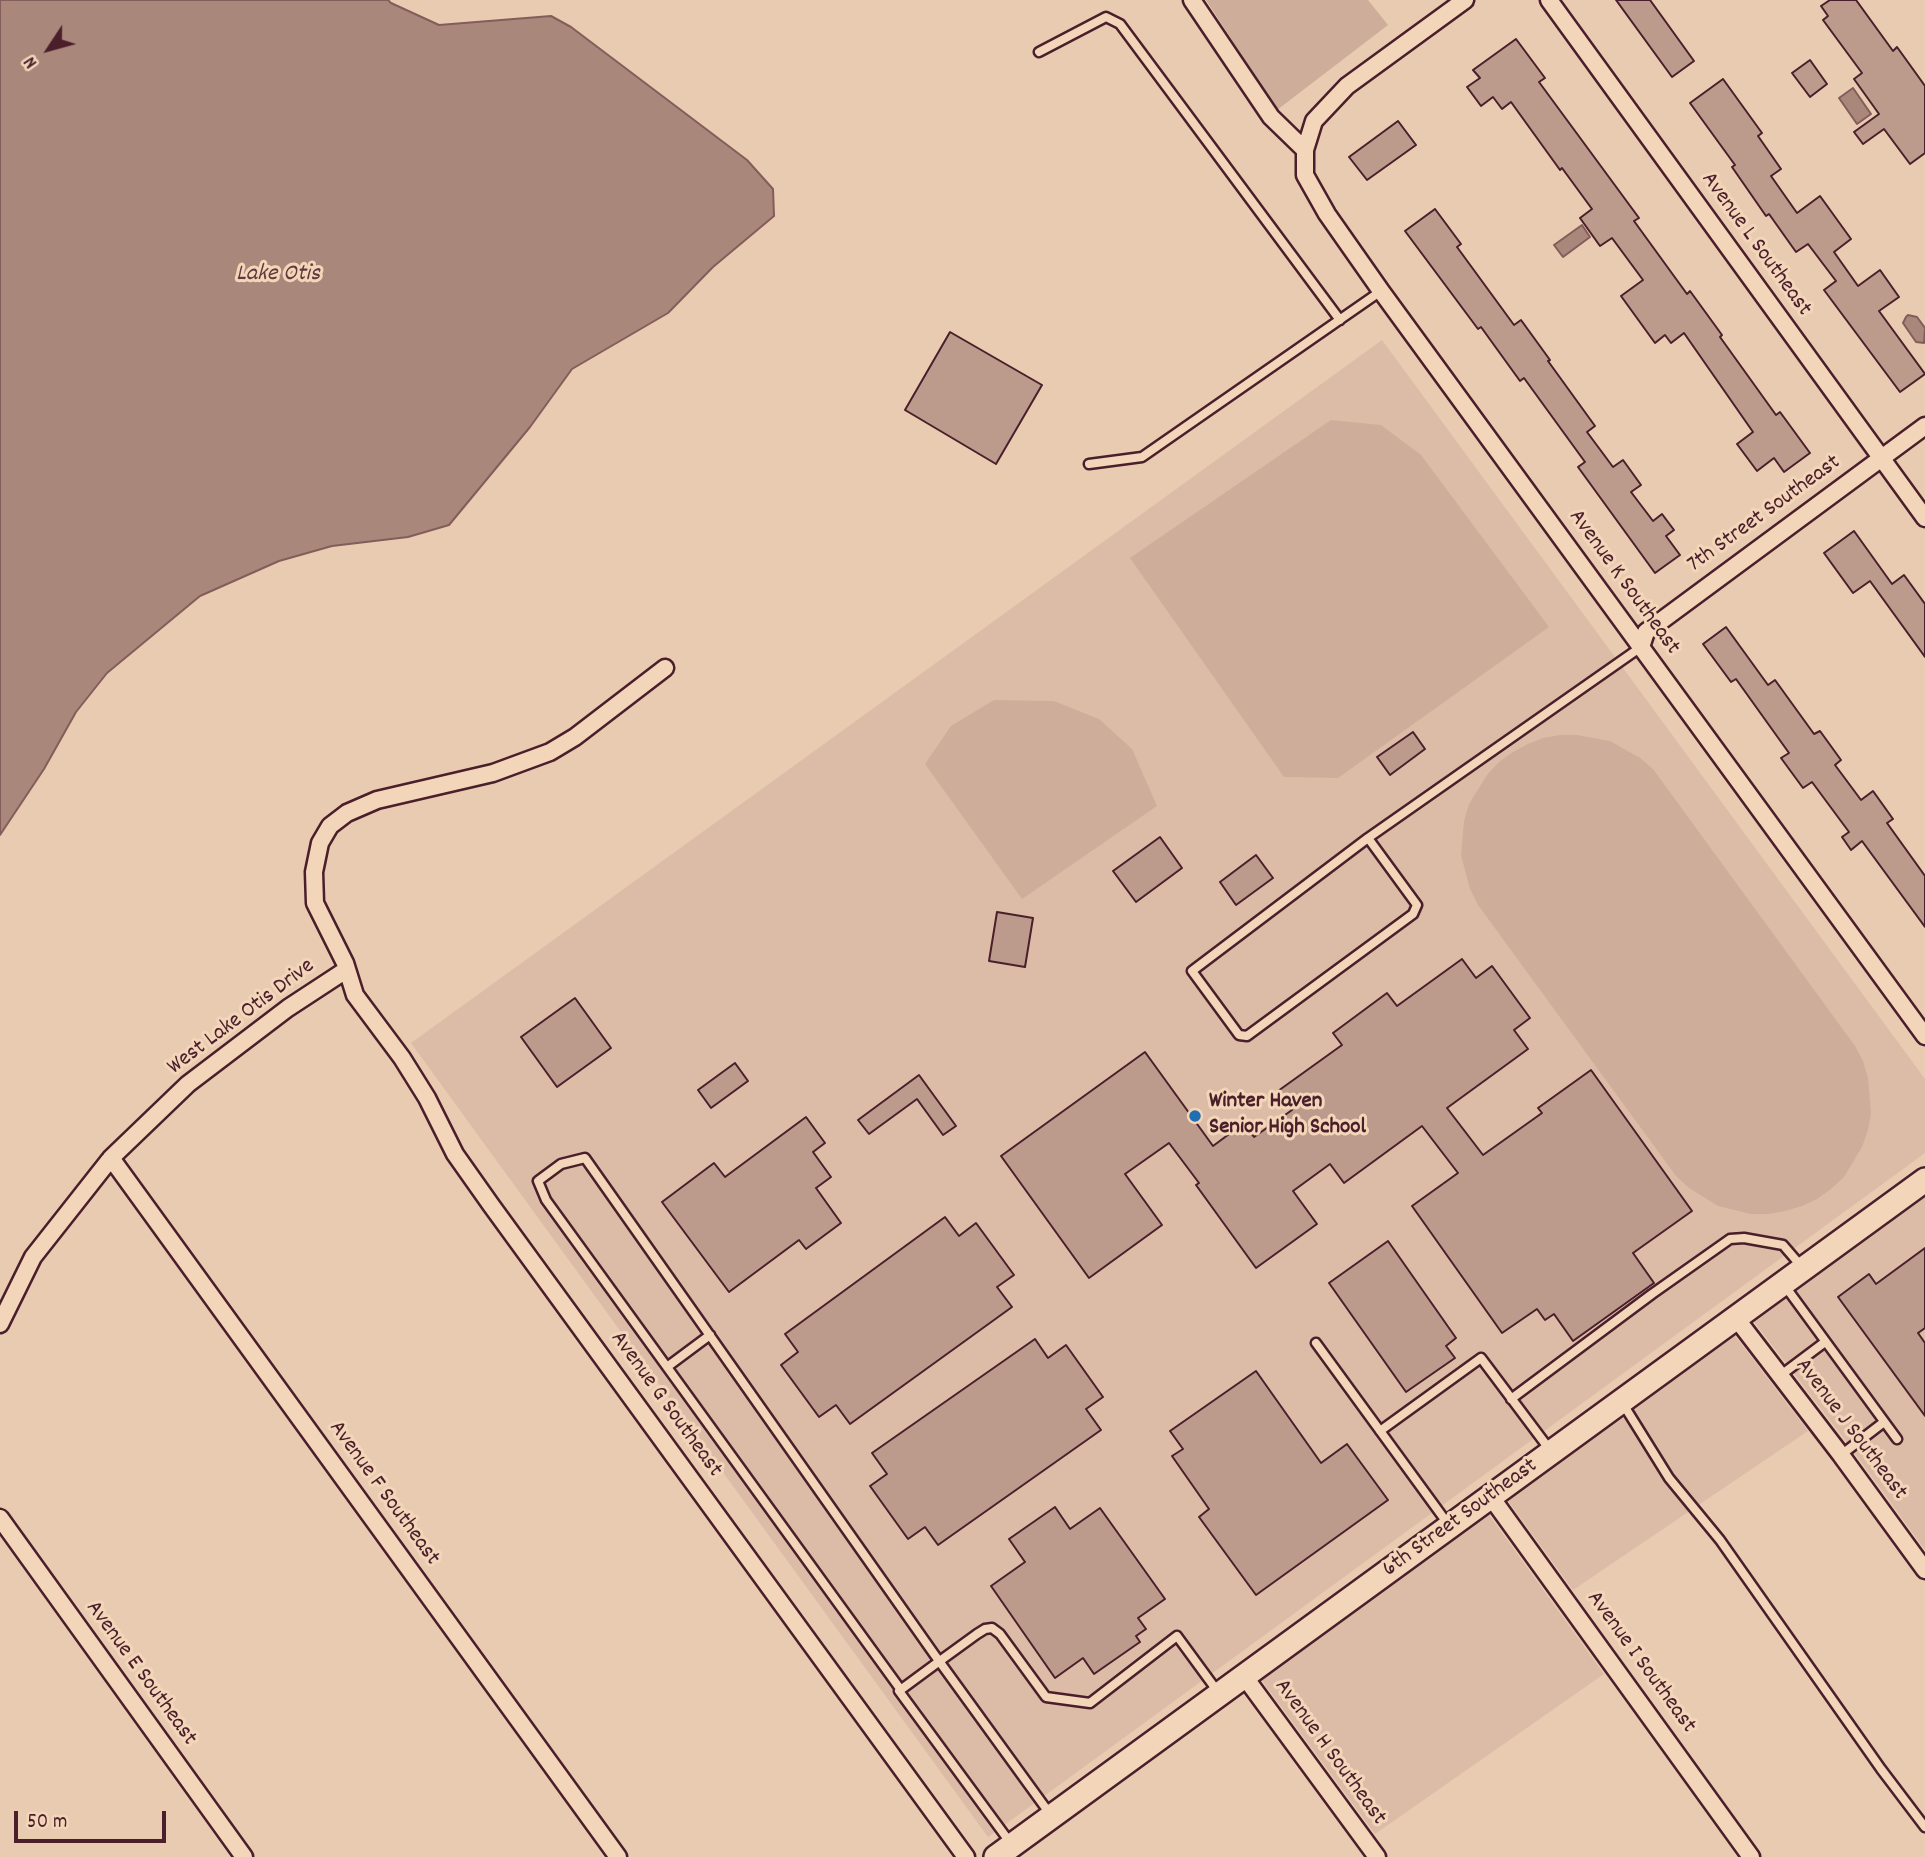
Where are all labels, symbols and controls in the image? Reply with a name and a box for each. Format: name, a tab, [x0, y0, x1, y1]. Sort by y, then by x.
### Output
north arrow	[14, 14, 84, 84]
text: N	[18, 50, 45, 73]
street label: Avenue L Southeast	[1694, 168, 1816, 322]
water label: Lake Otis	[236, 262, 320, 290]
street label: 7th Street Southeast	[1683, 450, 1847, 580]
street label: Avenue K Southeast	[1561, 505, 1685, 661]
street label: West Lake Otis Drive	[163, 954, 321, 1082]
place label: Winter Haven Senior High School	[1209, 1089, 1366, 1143]
marker: Winter Haven Senior High School	[1187, 1108, 1203, 1124]
street label: Avenue G Southeast	[603, 1327, 727, 1483]
street label: Avenue J Southeast	[1788, 1354, 1912, 1506]
street label: Avenue F Southeast	[321, 1416, 445, 1572]
street label: 6th Street Southeast	[1378, 1453, 1544, 1585]
street label: Avenue I Southeast	[1579, 1587, 1701, 1739]
street label: Avenue E Southeast	[78, 1596, 202, 1752]
street label: Avenue H Southeast	[1267, 1675, 1391, 1831]
scale bar	[18, 1798, 170, 1842]
text: 50 m	[27, 1808, 67, 1838]

